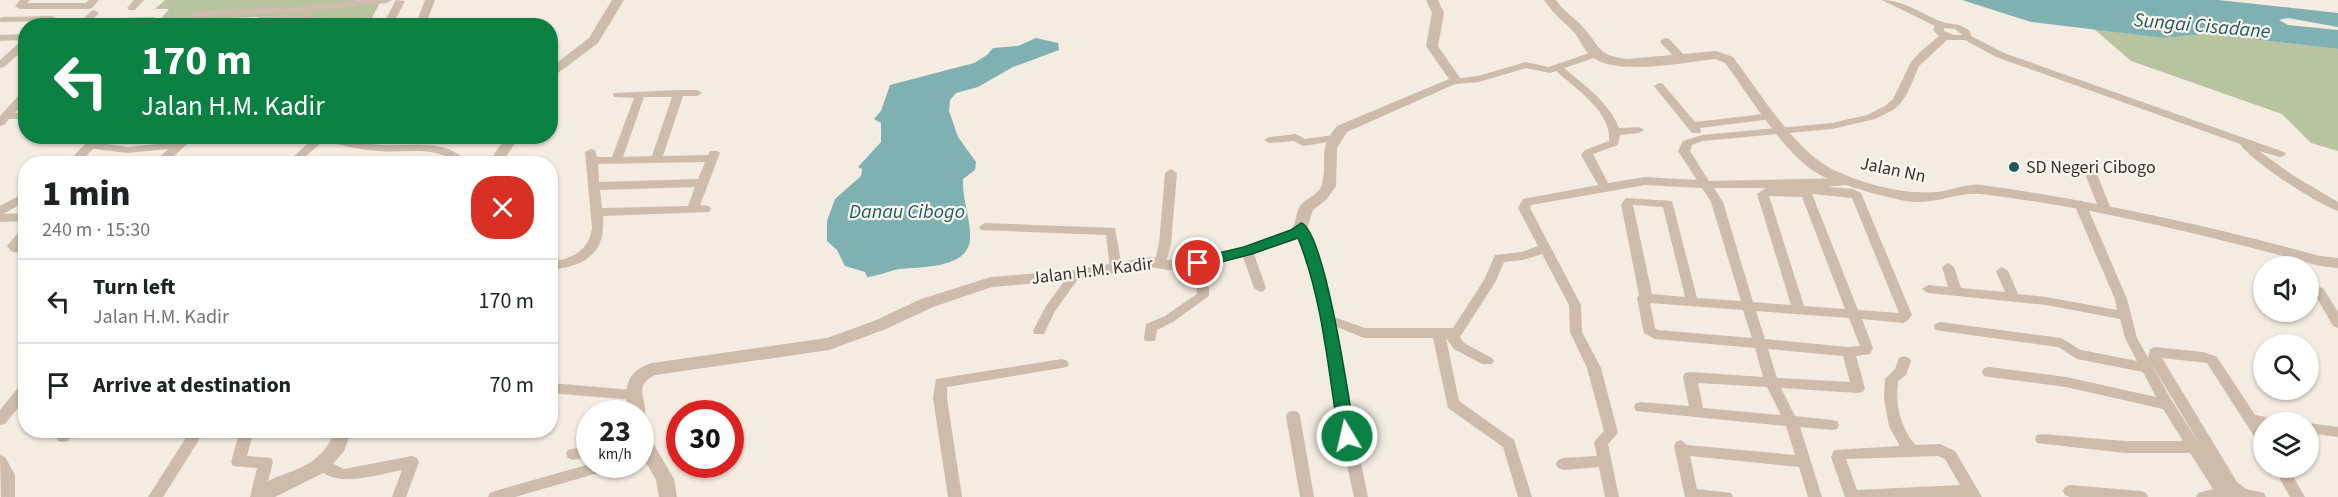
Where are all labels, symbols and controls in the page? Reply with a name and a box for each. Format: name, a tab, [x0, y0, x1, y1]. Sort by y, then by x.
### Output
water label: Sungai Cisadane	[2132, 6, 2272, 46]
text: 170 m	[141, 31, 252, 91]
icon: left	[42, 42, 120, 120]
text: Jalan H.M. Kadir	[141, 87, 325, 126]
street label: Jalan Nn	[1858, 151, 1928, 189]
place label: SD Negeri Cibogo	[2026, 155, 2156, 180]
marker: SD Negeri Cibogo	[2007, 160, 2021, 174]
text: 1 min	[42, 168, 130, 219]
button: close	[471, 176, 534, 239]
water label: Danau Cibogo	[849, 198, 965, 226]
text: 240 m · 15:30	[42, 216, 150, 244]
pin	[1172, 237, 1223, 288]
icon: arrive	[1181, 246, 1214, 279]
street label: Jalan H.M. Kadir	[1030, 251, 1155, 291]
map controls	[2253, 256, 2319, 478]
button: sound	[2253, 256, 2319, 322]
text: Turn left	[93, 271, 175, 303]
icon: left	[42, 285, 75, 318]
text: 170 m	[479, 285, 534, 317]
text: Jalan H.M. Kadir	[93, 303, 229, 331]
button: search	[2253, 334, 2319, 400]
icon: arrive	[42, 369, 75, 402]
text: Arrive at destination	[93, 369, 291, 401]
text: 70 m	[489, 369, 534, 401]
speed limit sign: 30	[666, 400, 744, 478]
position arrow	[1315, 404, 1379, 468]
text: 23	[599, 410, 631, 453]
button: layers	[2253, 412, 2319, 478]
text: km/h	[598, 444, 632, 465]

